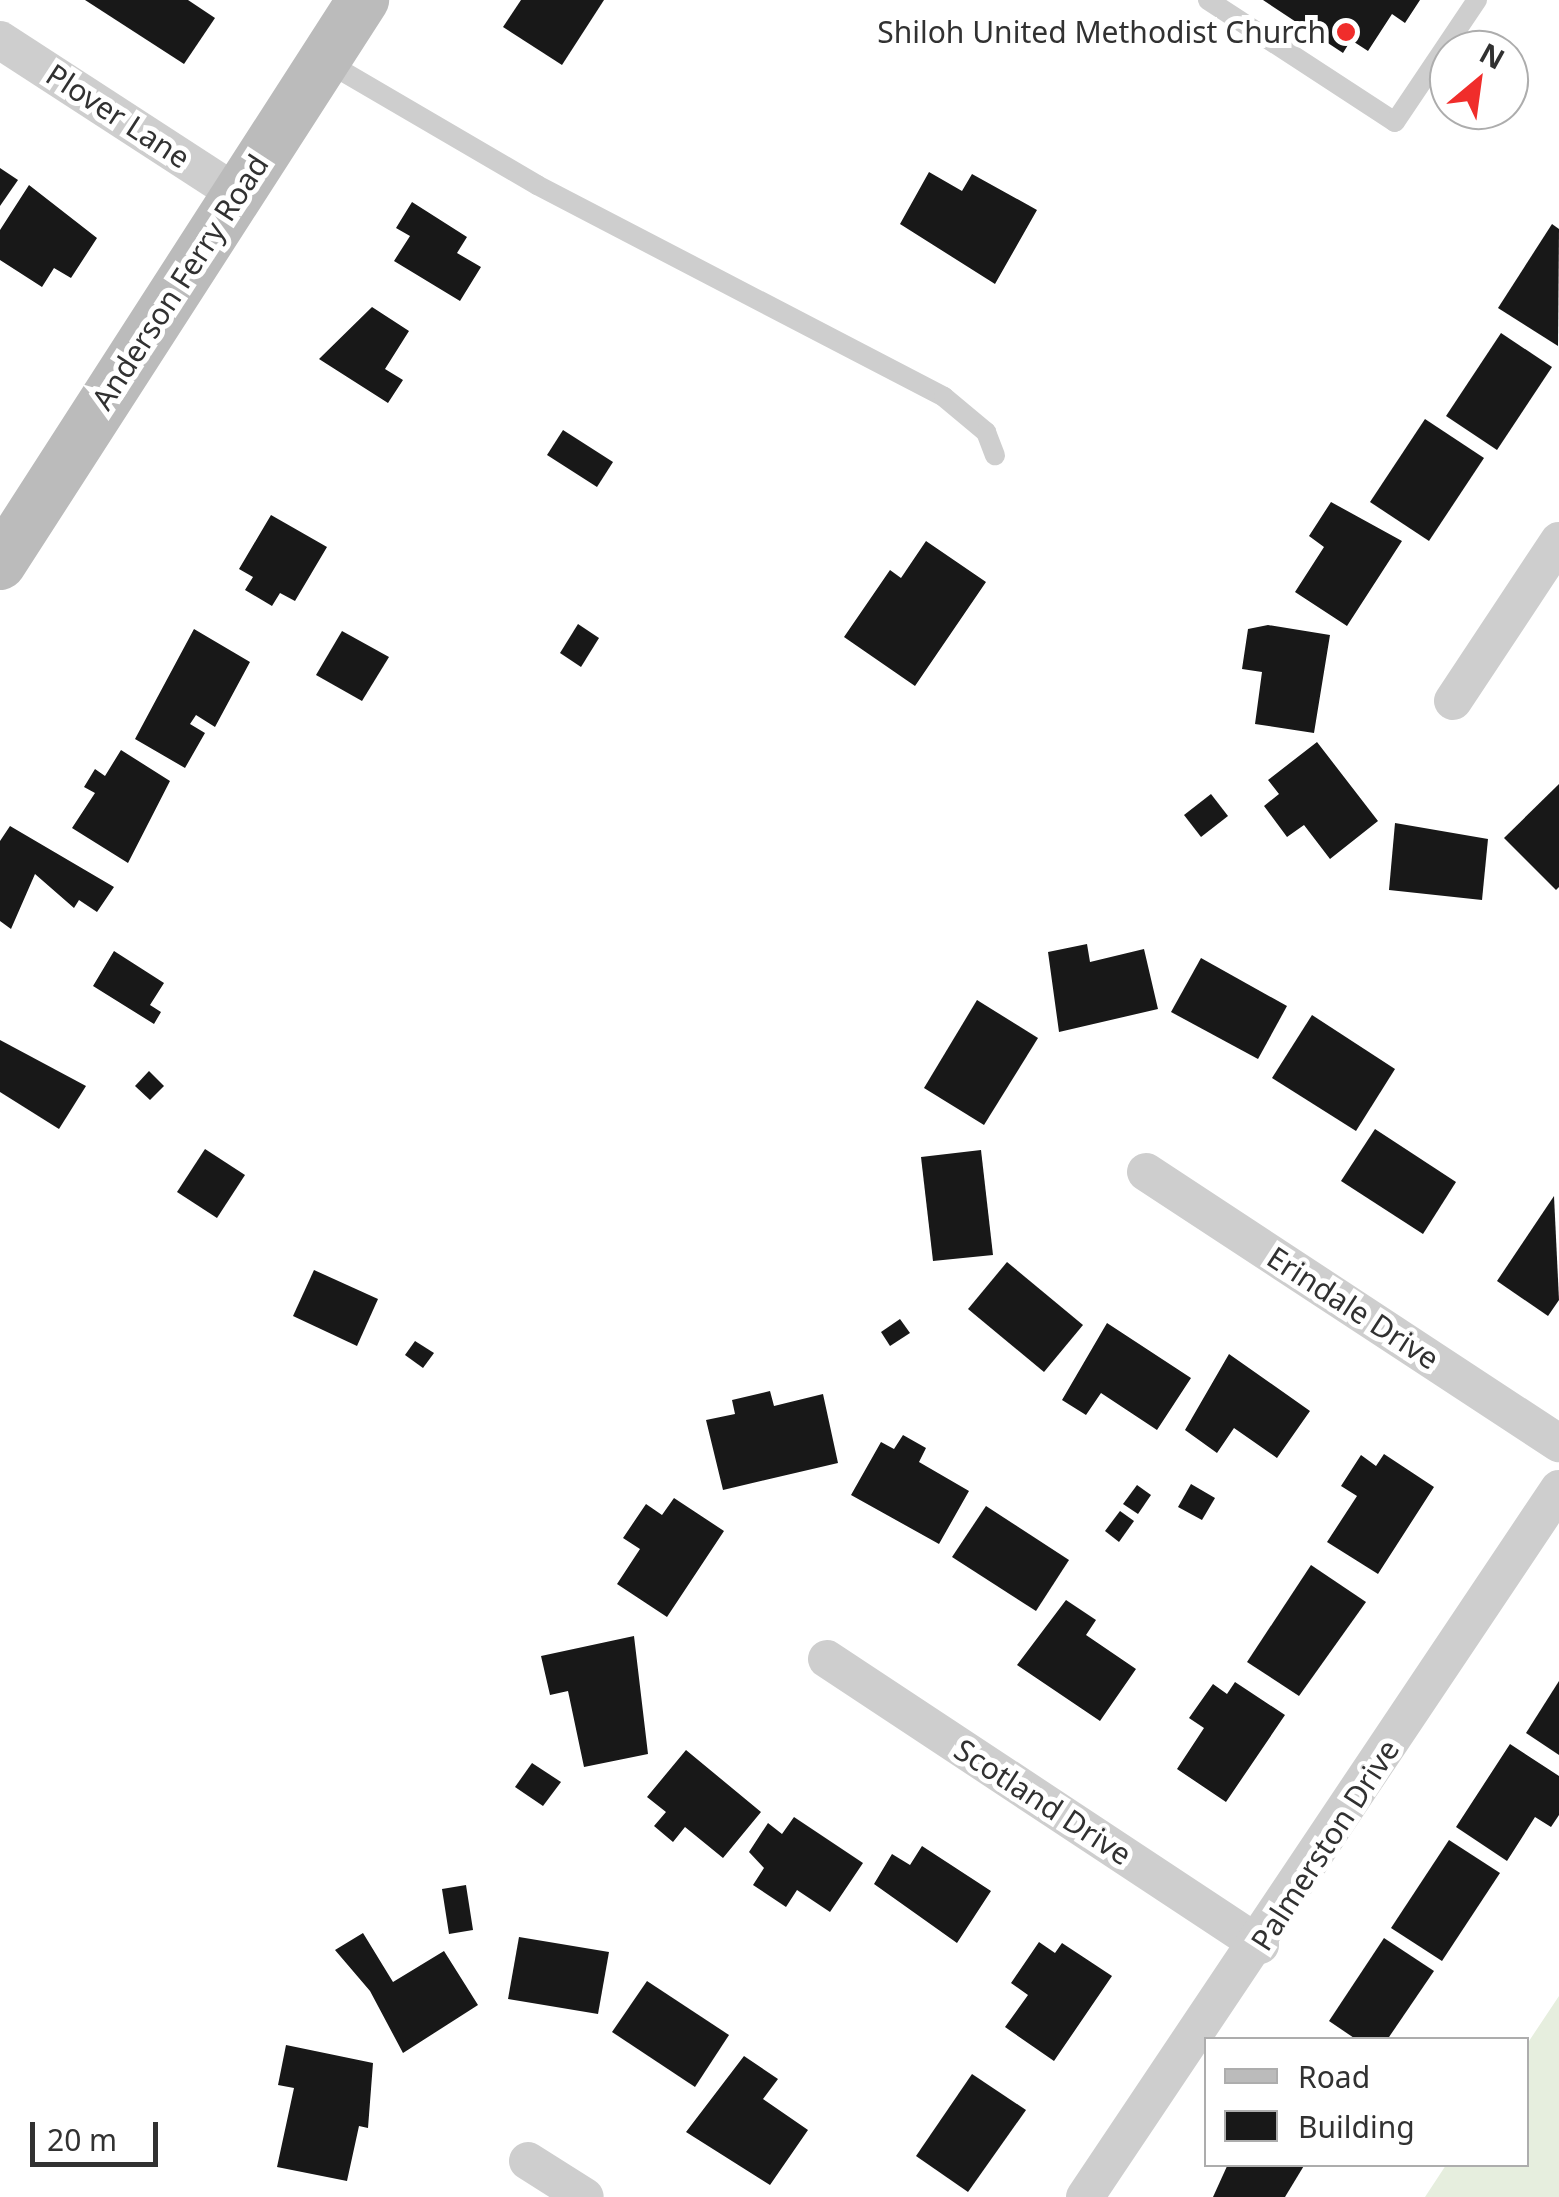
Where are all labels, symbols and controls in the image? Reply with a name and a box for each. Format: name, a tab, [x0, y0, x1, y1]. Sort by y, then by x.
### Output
place label: Shiloh United Methodist Church	[877, 14, 1326, 50]
marker: Shiloh United Methodist Church	[1335, 21, 1357, 43]
north arrow	[1429, 30, 1529, 130]
text: N	[1473, 33, 1512, 78]
street label: Plover Lane	[40, 56, 196, 176]
street label: Anderson Ferry Road	[84, 148, 276, 416]
street label: Erindale Drive	[1260, 1239, 1446, 1377]
street label: Scotland Drive	[948, 1732, 1138, 1872]
street label: Palmerston Drive	[1243, 1733, 1407, 1957]
legend	[1204, 2037, 1529, 2167]
text: Road	[1298, 2056, 1370, 2097]
scale bar	[35, 2102, 162, 2164]
text: Building	[1298, 2106, 1415, 2147]
text: 20 m	[47, 2119, 117, 2160]

